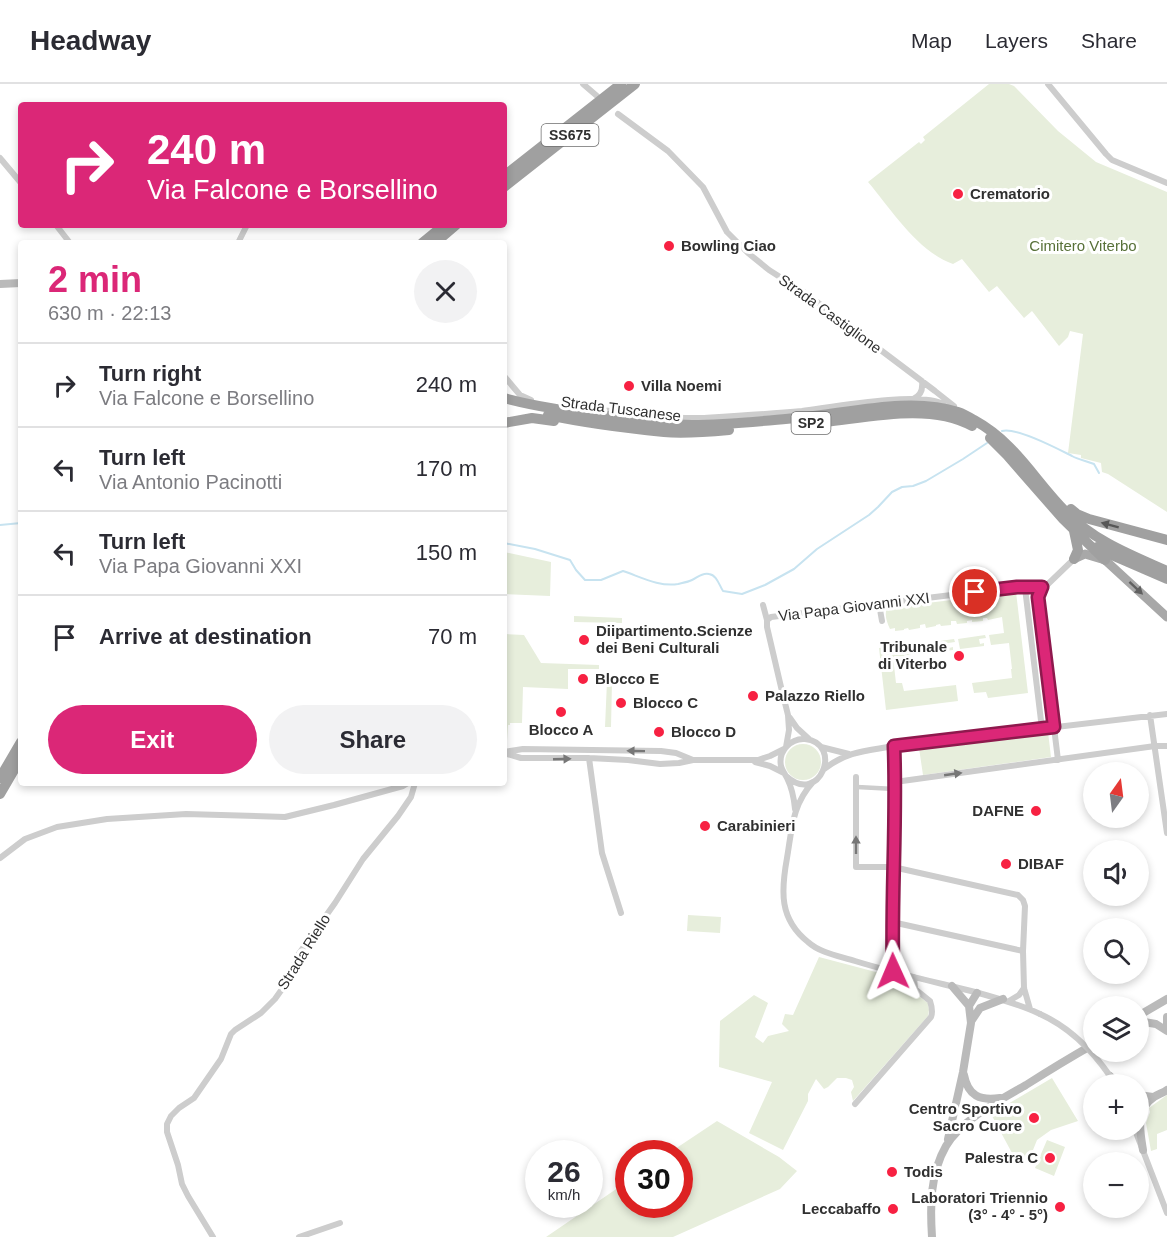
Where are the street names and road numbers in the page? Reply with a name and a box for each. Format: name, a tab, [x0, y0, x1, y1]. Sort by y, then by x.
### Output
road number: SS675	[542, 124, 598, 146]
street label: Strada Castiglione	[776, 271, 885, 356]
street label: Strada Tuscanese	[560, 393, 682, 424]
road number: SP2	[792, 412, 830, 434]
street label: Via Papa Giovanni XXI	[777, 589, 931, 624]
street label: Strada Riello	[274, 911, 334, 993]

